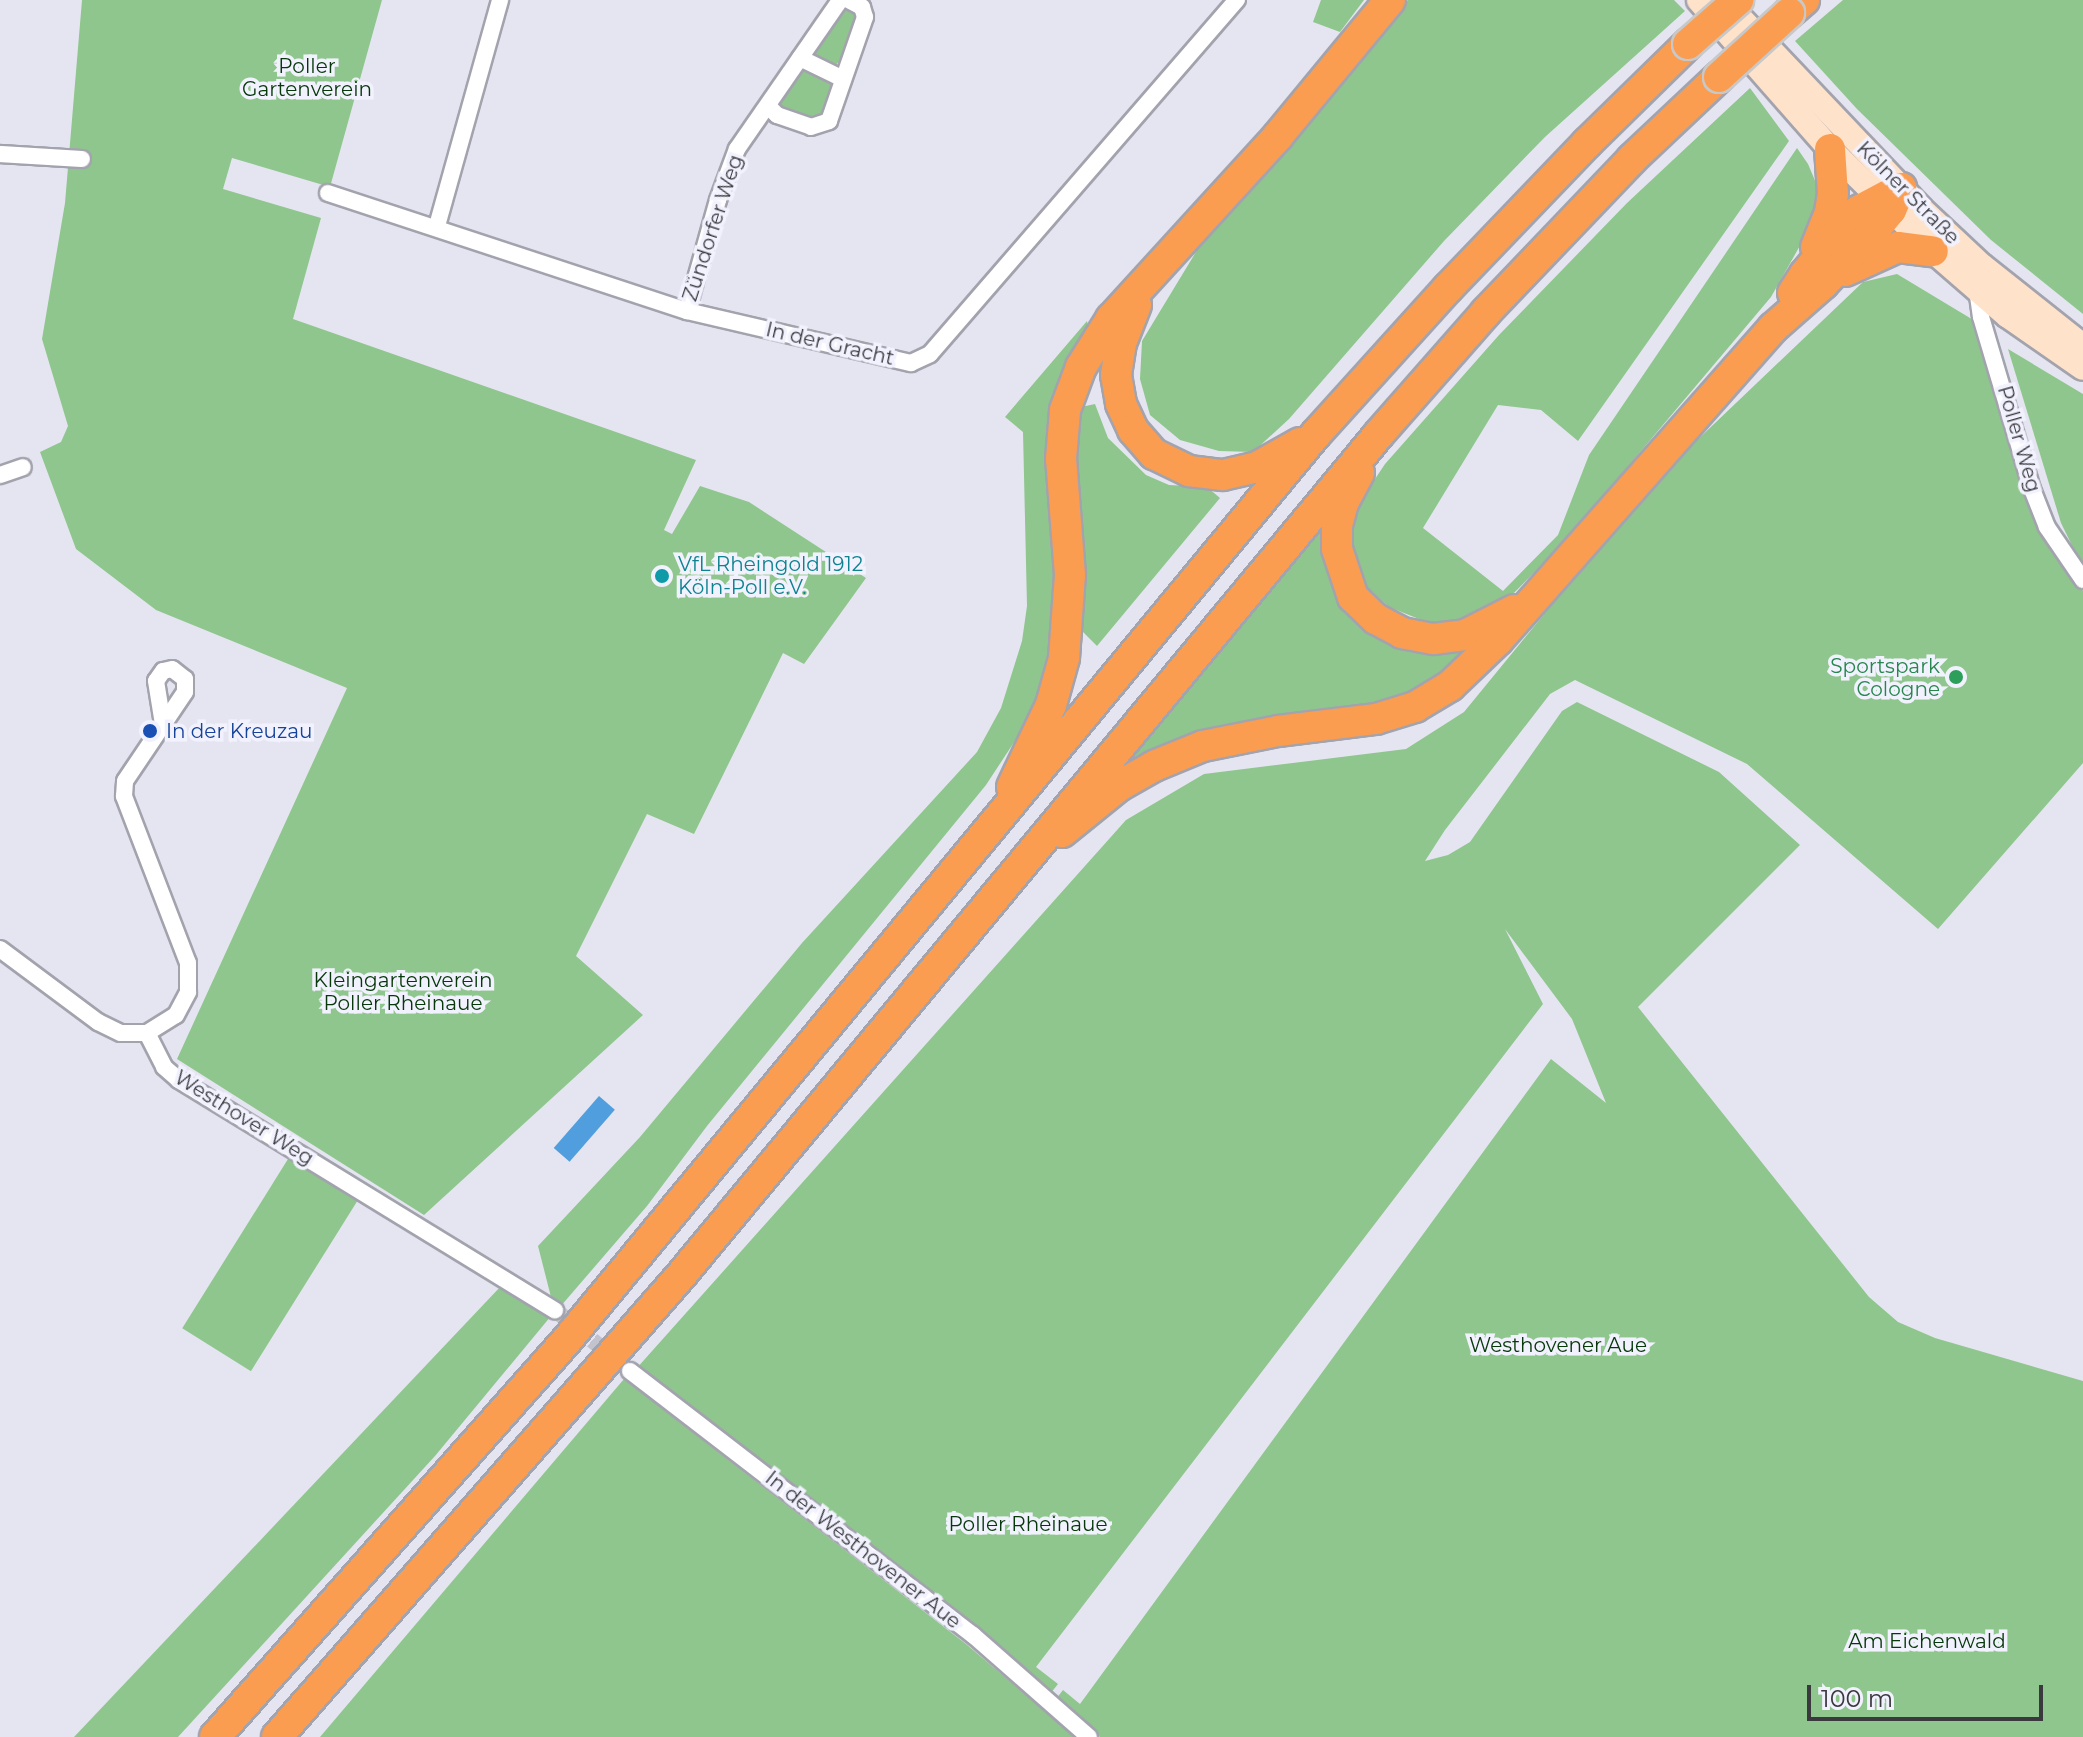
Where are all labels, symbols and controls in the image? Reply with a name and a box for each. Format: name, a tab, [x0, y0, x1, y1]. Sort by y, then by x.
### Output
park label: Poller Gartenverein	[242, 55, 372, 102]
street label: Kölner Straße	[1852, 137, 1964, 249]
street label: Zündorfer Weg	[678, 152, 748, 304]
street label: In der Gracht	[764, 318, 896, 370]
street label: Poller Weg	[1992, 383, 2046, 495]
place label: VfL Rheingold 1912 Köln-Poll e.V.	[678, 552, 863, 599]
marker: VfL Rheingold 1912 Köln-Poll e.V.	[653, 567, 671, 585]
place label: Sportspark Cologne	[1830, 654, 1940, 701]
marker: Sportspark Cologne	[1947, 668, 1965, 686]
place label: In der Kreuzau	[166, 719, 312, 743]
marker: In der Kreuzau	[141, 722, 159, 740]
park label: Kleingartenverein Poller Rheinaue	[314, 968, 492, 1015]
street label: Westhover Weg	[170, 1066, 318, 1170]
park label: Westhovener Aue	[1469, 1333, 1647, 1357]
street label: In der Westhovener Aue	[760, 1466, 966, 1634]
park label: Poller Rheinaue	[948, 1512, 1108, 1536]
park label: Am Eichenwald	[1848, 1629, 2006, 1653]
scale bar	[1811, 1669, 2047, 1719]
text: 100 m	[1821, 1684, 1893, 1713]

